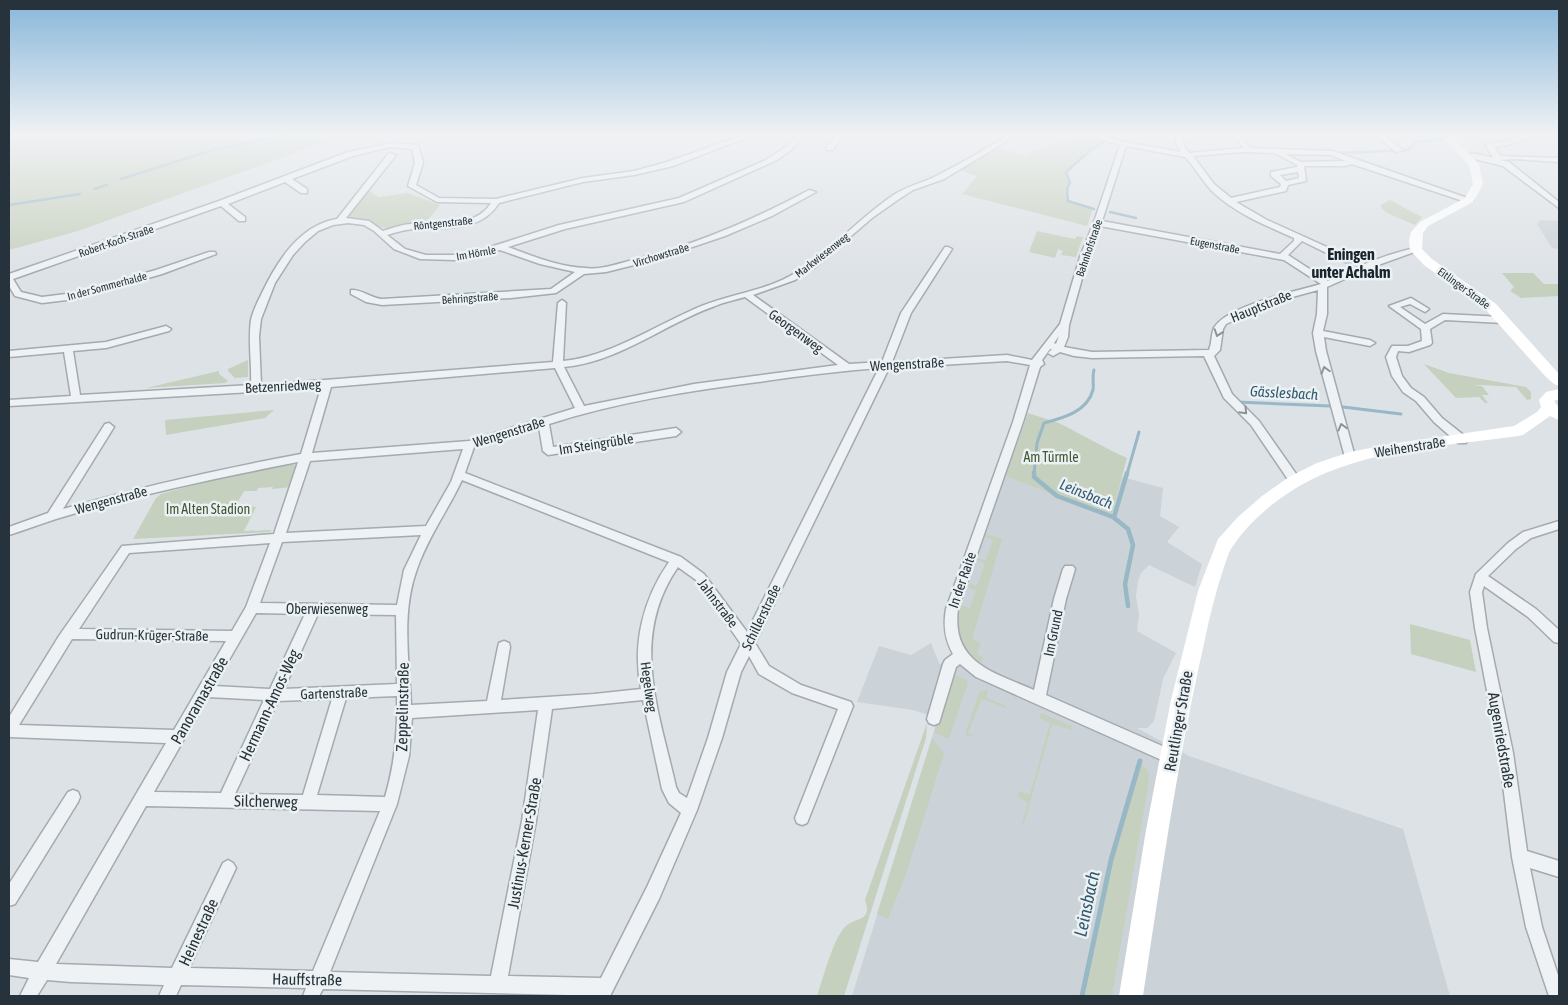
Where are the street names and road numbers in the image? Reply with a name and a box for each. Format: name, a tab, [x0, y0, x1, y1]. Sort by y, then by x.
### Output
street label: Röntgenstraße	[413, 214, 473, 232]
street label: Bahnhofstraße	[1074, 218, 1104, 278]
street label: Robert-Koch-Straße	[77, 223, 155, 259]
street label: Markwiesenweg	[793, 230, 852, 280]
street label: Eugenstraße	[1189, 234, 1241, 256]
street label: Virchowstraße	[632, 241, 690, 269]
street label: Im Hörnle	[455, 244, 497, 262]
street label: Eitlinger Straße	[1436, 265, 1492, 311]
street label: In der Sommerhalde	[66, 270, 148, 302]
street label: Hauptstraße	[1228, 287, 1294, 325]
street label: Behringstraße	[441, 290, 499, 306]
street label: Georgenweg	[766, 306, 826, 356]
street label: Wengenstraße	[870, 354, 944, 374]
street label: Betzenriedweg	[245, 376, 321, 396]
street label: Wengenstraße	[471, 414, 547, 450]
street label: Im Steingrüble	[558, 430, 634, 458]
street label: Weihenstraße	[1373, 434, 1447, 460]
street label: Wengenstraße	[73, 483, 149, 517]
street label: In der Raite	[945, 550, 979, 610]
street label: Jahnstraße	[695, 575, 741, 631]
street label: Schillerstraße	[738, 582, 784, 652]
street label: Oberwiesenweg	[286, 601, 368, 617]
street label: Im Grund	[1040, 608, 1066, 658]
street label: Gudrun-Krüger-Straße	[96, 626, 208, 644]
street label: Hermann-Amos-Weg	[235, 646, 304, 764]
street label: Panoramastraße	[167, 653, 231, 747]
street label: Hegelweg	[638, 661, 660, 713]
street label: Zeppelinstraße	[392, 662, 413, 752]
street label: Reutlinger Straße	[1160, 669, 1197, 773]
street label: Gartenstraße	[300, 684, 368, 702]
street label: Augenriedstraße	[1484, 691, 1519, 790]
street label: Justinus-Kerner-Straße	[504, 776, 544, 910]
street label: Silcherweg	[234, 791, 298, 812]
street label: Heinestraße	[175, 895, 221, 969]
street label: Hauffstraße	[272, 969, 342, 989]

